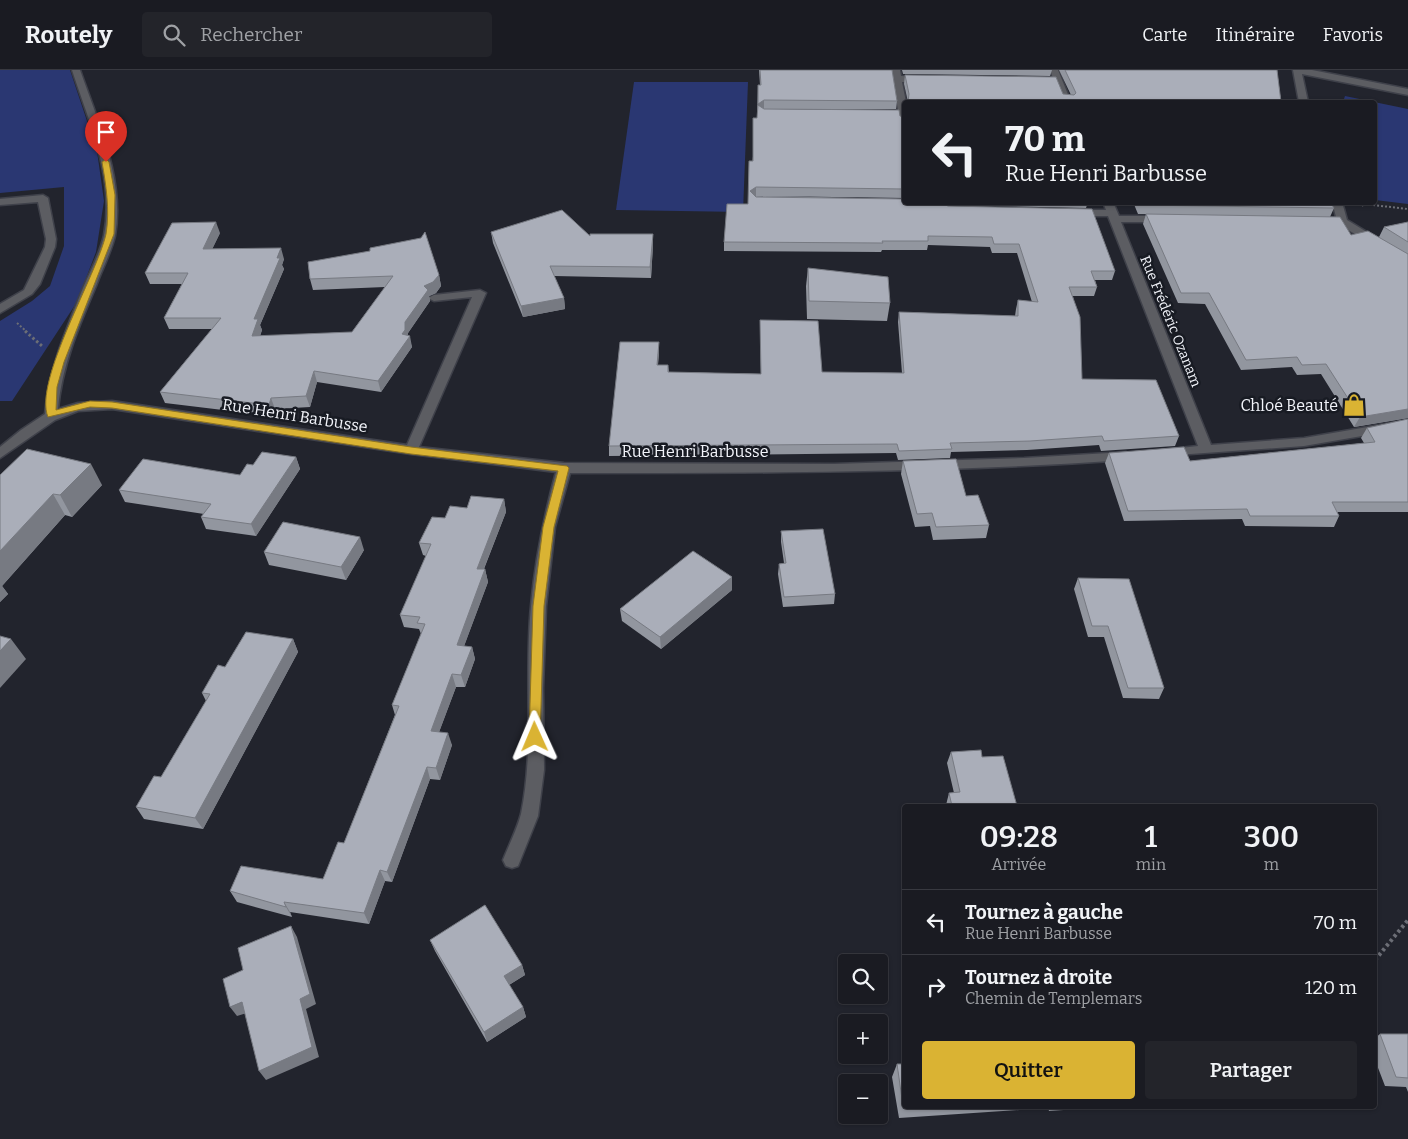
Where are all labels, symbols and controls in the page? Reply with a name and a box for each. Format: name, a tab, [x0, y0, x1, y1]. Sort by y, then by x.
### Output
search box	[142, 12, 492, 57]
text: Routely	[25, 21, 112, 49]
icon: search	[160, 21, 188, 49]
text: Rechercher	[200, 23, 302, 46]
text: Carte	[1142, 24, 1187, 46]
text: Itinéraire	[1215, 24, 1295, 46]
text: Favoris	[1323, 24, 1383, 46]
pin	[85, 111, 127, 162]
icon: arrive	[92, 118, 120, 146]
text: 70 m	[1005, 118, 1085, 160]
icon: left	[922, 120, 987, 185]
text: Rue Henri Barbusse	[1005, 160, 1207, 187]
street label: Rue Frédéric Ozanam	[1136, 253, 1205, 390]
shop icon: Chloé Beauté	[1341, 392, 1367, 418]
street label: Rue Henri Barbusse	[221, 395, 369, 436]
place label: Chloé Beauté	[1241, 396, 1338, 415]
street label: Rue Henri Barbusse	[621, 442, 769, 461]
position arrow	[508, 710, 560, 762]
text: 09:28	[980, 819, 1058, 855]
text: 1	[1145, 819, 1157, 855]
text: 300	[1244, 819, 1299, 855]
text: Arrivée	[991, 855, 1046, 874]
text: min	[1136, 855, 1166, 874]
text: m	[1264, 855, 1279, 874]
text: Tournez à gauche	[965, 901, 1123, 924]
icon: left	[922, 908, 950, 936]
text: 70 m	[1314, 911, 1357, 934]
text: Rue Henri Barbusse	[965, 924, 1112, 943]
map controls	[838, 954, 888, 1124]
button: search	[838, 954, 888, 1004]
text: Tournez à droite	[965, 966, 1112, 989]
icon: right	[922, 973, 950, 1001]
text: 120 m	[1305, 976, 1357, 999]
text: Chemin de Templemars	[965, 989, 1142, 1008]
button: +	[838, 1014, 888, 1064]
button: Quitter	[922, 1041, 1135, 1099]
button: Partager	[1145, 1041, 1357, 1099]
button: −	[838, 1074, 888, 1124]

